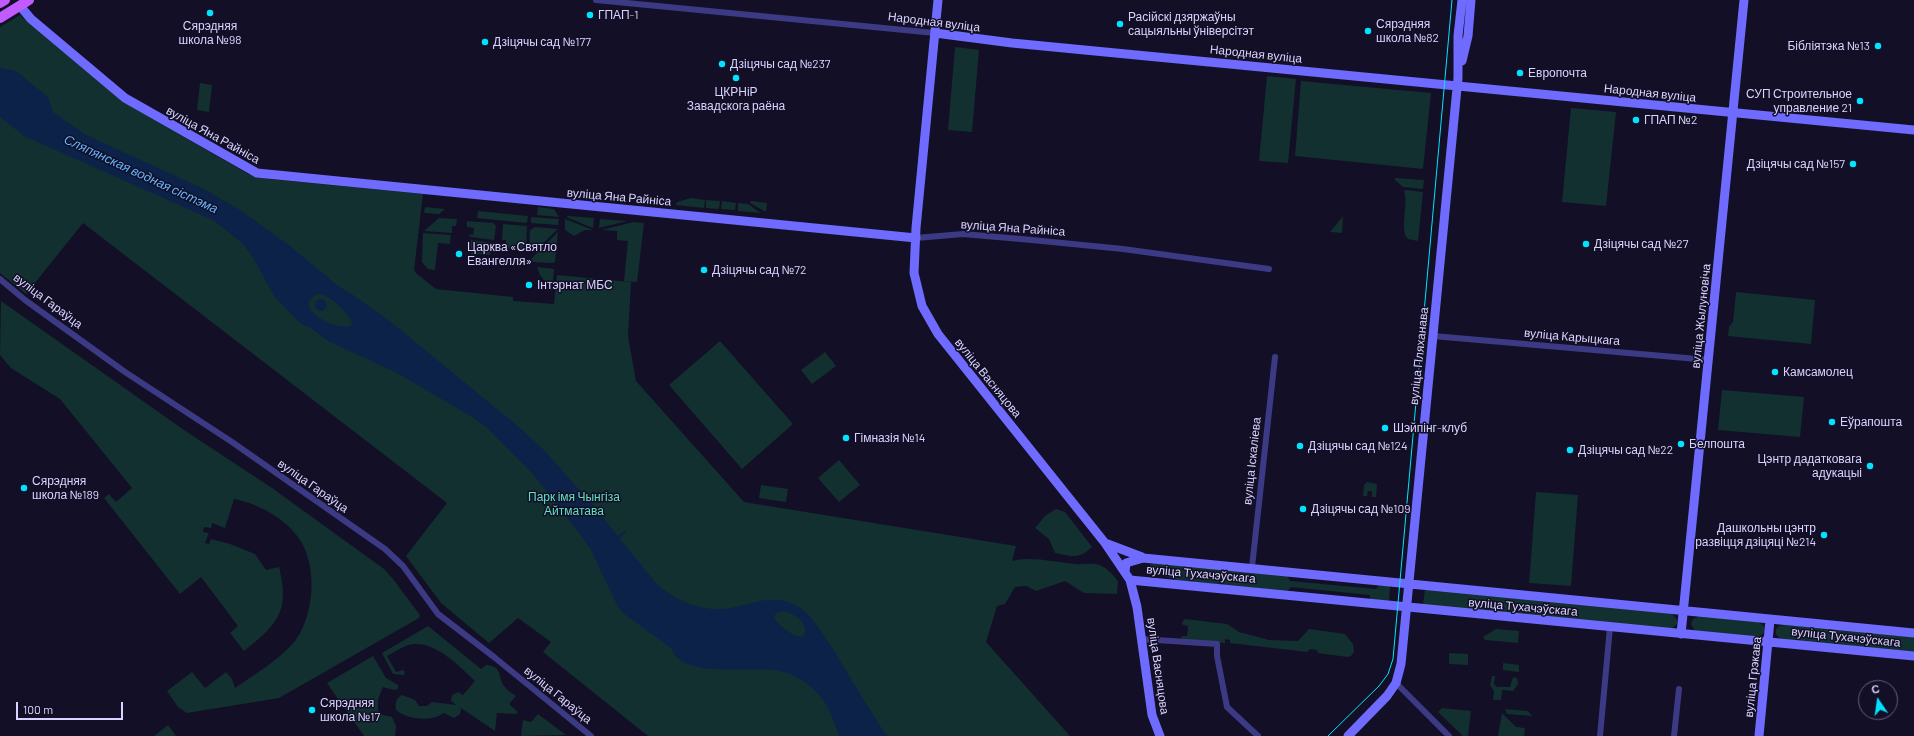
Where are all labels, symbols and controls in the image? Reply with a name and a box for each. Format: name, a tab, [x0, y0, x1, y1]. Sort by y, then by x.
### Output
marker: Сярэдняя школа №98	[205, 8, 215, 18]
place label: ГПАП-1	[598, 8, 639, 22]
street label: Народная вуліца	[887, 9, 981, 35]
marker: ГПАП-1	[585, 10, 595, 20]
place label: Расійскі дзяржаўны сацыяльны ўніверсітэт	[1128, 10, 1254, 38]
place label: Сярэдняя школа №82	[1376, 17, 1439, 45]
place label: Сярэдняя школа №98	[179, 19, 241, 47]
marker: Расійскі дзяржаўны сацыяльны ўніверсітэт	[1115, 19, 1125, 29]
marker: Сярэдняя школа №82	[1363, 26, 1373, 36]
place label: Дзіцячы сад №177	[493, 35, 591, 49]
marker: Дзіцячы сад №177	[480, 37, 490, 47]
place label: Бібліятэка №13	[1787, 39, 1870, 53]
marker: Бібліятэка №13	[1873, 41, 1883, 51]
street label: Народная вуліца	[1209, 42, 1303, 66]
place label: Дзіцячы сад №237	[730, 57, 831, 71]
marker: Дзіцячы сад №237	[717, 59, 727, 69]
place label: Европочта	[1528, 66, 1587, 80]
marker: Европочта	[1515, 68, 1525, 78]
marker: ЦКРНіР Завадскога раёна	[731, 73, 741, 83]
street label: Народная вуліца	[1603, 81, 1697, 105]
place label: ЦКРНіР Завадскога раёна	[687, 85, 785, 113]
place label: СУП Строительное управление 21	[1746, 87, 1852, 115]
marker: СУП Строительное управление 21	[1855, 96, 1865, 106]
street label: вуліца Яна Райніса	[164, 103, 262, 167]
place label: ГПАП №2	[1644, 113, 1697, 127]
marker: ГПАП №2	[1631, 115, 1641, 125]
water label: Сляпянская водная сістэма	[62, 131, 220, 217]
place label: Дзіцячы сад №157	[1747, 157, 1845, 171]
marker: Дзіцячы сад №157	[1848, 159, 1858, 169]
street label: вуліца Яна Райніса	[566, 185, 672, 209]
street label: вуліца Яна Райніса	[960, 217, 1066, 239]
place label: Дзіцячы сад №27	[1594, 237, 1688, 251]
marker: Дзіцячы сад №27	[1581, 239, 1591, 249]
place label: Царква «Святло Евангелля»	[467, 240, 557, 268]
marker: Царква «Святло Евангелля»	[454, 249, 464, 259]
place label: Дзіцячы сад №72	[712, 263, 806, 277]
street label: вуліца Жылуновіча	[1688, 263, 1714, 369]
marker: Дзіцячы сад №72	[699, 265, 709, 275]
street label: вуліца Гараўца	[11, 270, 85, 332]
place label: Інтэрнат МБС	[537, 278, 613, 292]
marker: Інтэрнат МБС	[524, 280, 534, 290]
street label: вуліца Пляханава	[1407, 306, 1431, 406]
street label: вуліца Карыцкага	[1523, 326, 1621, 348]
street label: вуліца Васняцова	[952, 336, 1024, 420]
place label: Камсамолец	[1783, 365, 1853, 379]
marker: Камсамолец	[1770, 367, 1780, 377]
place label: Еўрапошта	[1840, 415, 1902, 429]
street label: вуліца Іскаліева	[1240, 416, 1264, 506]
marker: Еўрапошта	[1827, 417, 1837, 427]
place label: Шэйпінг-клуб	[1393, 421, 1467, 435]
marker: Шэйпінг-клуб	[1380, 423, 1390, 433]
place label: Гімназія №14	[854, 431, 925, 445]
marker: Гімназія №14	[841, 433, 851, 443]
place label: Белпошта	[1689, 437, 1745, 451]
place label: Дзіцячы сад №124	[1308, 439, 1408, 453]
marker: Белпошта	[1676, 439, 1686, 449]
marker: Дзіцячы сад №124	[1295, 441, 1305, 451]
place label: Дзіцячы сад №22	[1578, 443, 1673, 457]
marker: Дзіцячы сад №22	[1565, 445, 1575, 455]
place label: Цэнтр дадатковага адукацыі	[1757, 452, 1862, 480]
street label: вуліца Гараўца	[275, 456, 351, 516]
marker: Цэнтр дадатковага адукацыі	[1865, 461, 1875, 471]
place label: Сярэдняя школа №189	[32, 474, 99, 502]
marker: Сярэдняя школа №189	[19, 483, 29, 493]
park label: Парк імя Чынгіза Айтматава	[528, 490, 620, 518]
place label: Дзіцячы сад №109	[1311, 502, 1411, 516]
marker: Дзіцячы сад №109	[1298, 504, 1308, 514]
place label: Дашкольны цэнтр развіцця дзіцяці №214	[1695, 521, 1816, 549]
marker: Дашкольны цэнтр развіцця дзіцяці №214	[1819, 530, 1829, 540]
street label: вуліца Тухачэўскага	[1146, 562, 1256, 586]
street label: вуліца Тухачэўскага	[1468, 595, 1578, 619]
street label: вуліца Васняцова	[1144, 617, 1172, 715]
street label: вуліца Тухачэўскага	[1791, 624, 1901, 650]
street label: вуліца Грэкава	[1742, 636, 1764, 718]
street label: вуліца Гараўца	[521, 663, 595, 727]
north arrow	[1858, 680, 1898, 720]
text: С	[1870, 682, 1881, 696]
scale bar	[18, 694, 125, 720]
place label: Сярэдняя школа №17	[320, 696, 380, 724]
text: 100 m	[23, 702, 53, 716]
marker: Сярэдняя школа №17	[307, 705, 317, 715]

